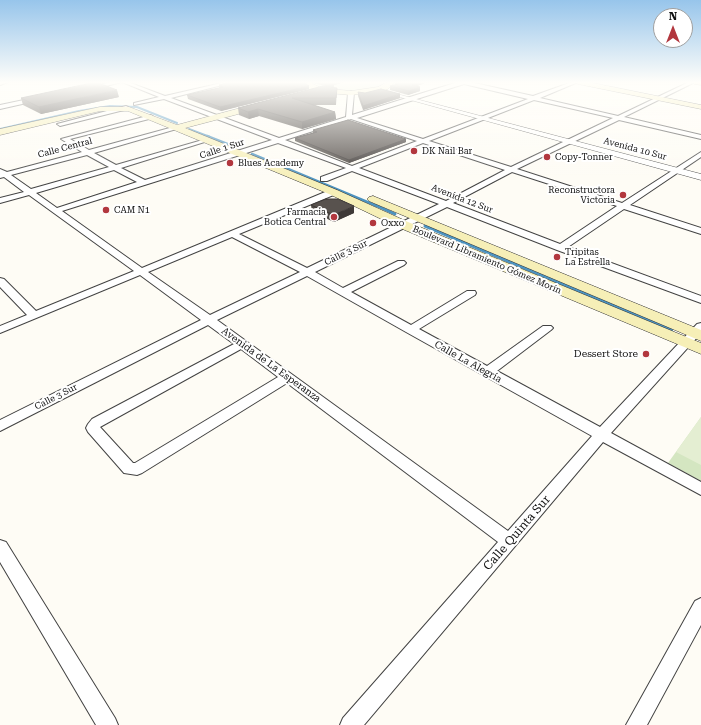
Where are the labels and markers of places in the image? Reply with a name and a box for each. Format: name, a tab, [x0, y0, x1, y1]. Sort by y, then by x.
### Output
marker: DK Nail Bar	[409, 146, 419, 156]
place label: DK Nail Bar	[422, 146, 472, 156]
marker: Copy-Tonner	[542, 152, 552, 162]
place label: Copy-Tonner	[555, 152, 613, 162]
marker: Blues Academy	[225, 158, 235, 168]
place label: Blues Academy	[238, 158, 304, 168]
place label: Reconstructora Victoria	[548, 185, 615, 206]
marker: Reconstructora Victoria	[618, 190, 628, 200]
marker: CAM N1	[101, 205, 111, 215]
place label: CAM N1	[114, 205, 150, 215]
place label: Farmacia Botica Central	[264, 207, 326, 228]
marker: Farmacia Botica Central	[329, 212, 339, 222]
marker: Oxxo	[368, 218, 378, 228]
place label: Oxxo	[381, 218, 404, 228]
place label: Tripitas La Estrella	[565, 247, 610, 268]
marker: Tripitas La Estrella	[552, 252, 562, 262]
place label: Dessert Store	[574, 348, 638, 360]
marker: Dessert Store	[641, 349, 651, 359]

